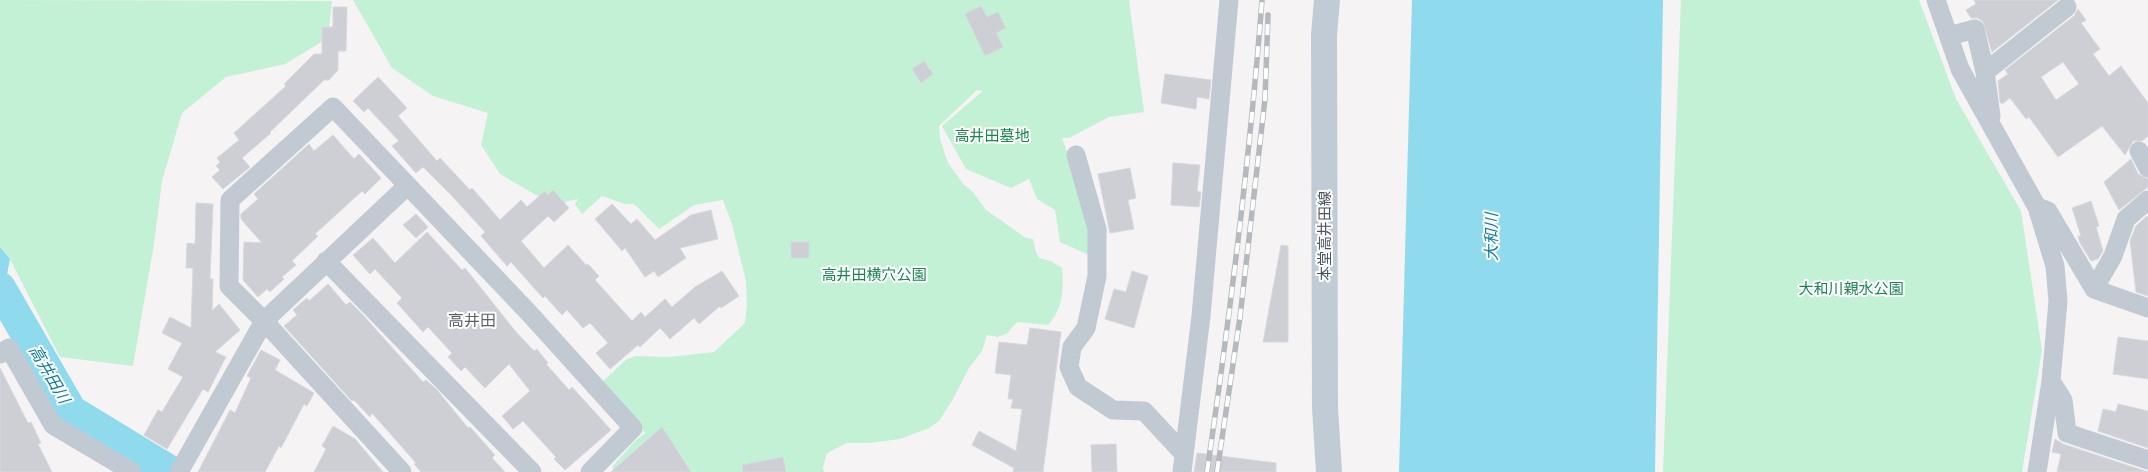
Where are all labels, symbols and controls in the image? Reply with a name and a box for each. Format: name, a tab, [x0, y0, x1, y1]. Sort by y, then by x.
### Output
park label: 高井田墓地	[954, 127, 1030, 144]
street label: 本堂高井田線	[1316, 191, 1333, 281]
water label: 大和川	[1483, 211, 1500, 261]
park label: 高井田横穴公園	[821, 266, 927, 283]
park label: 大和川親水公園	[1798, 280, 1904, 297]
district label: 高井田	[448, 312, 496, 329]
water label: 高井田川	[26, 342, 74, 408]

